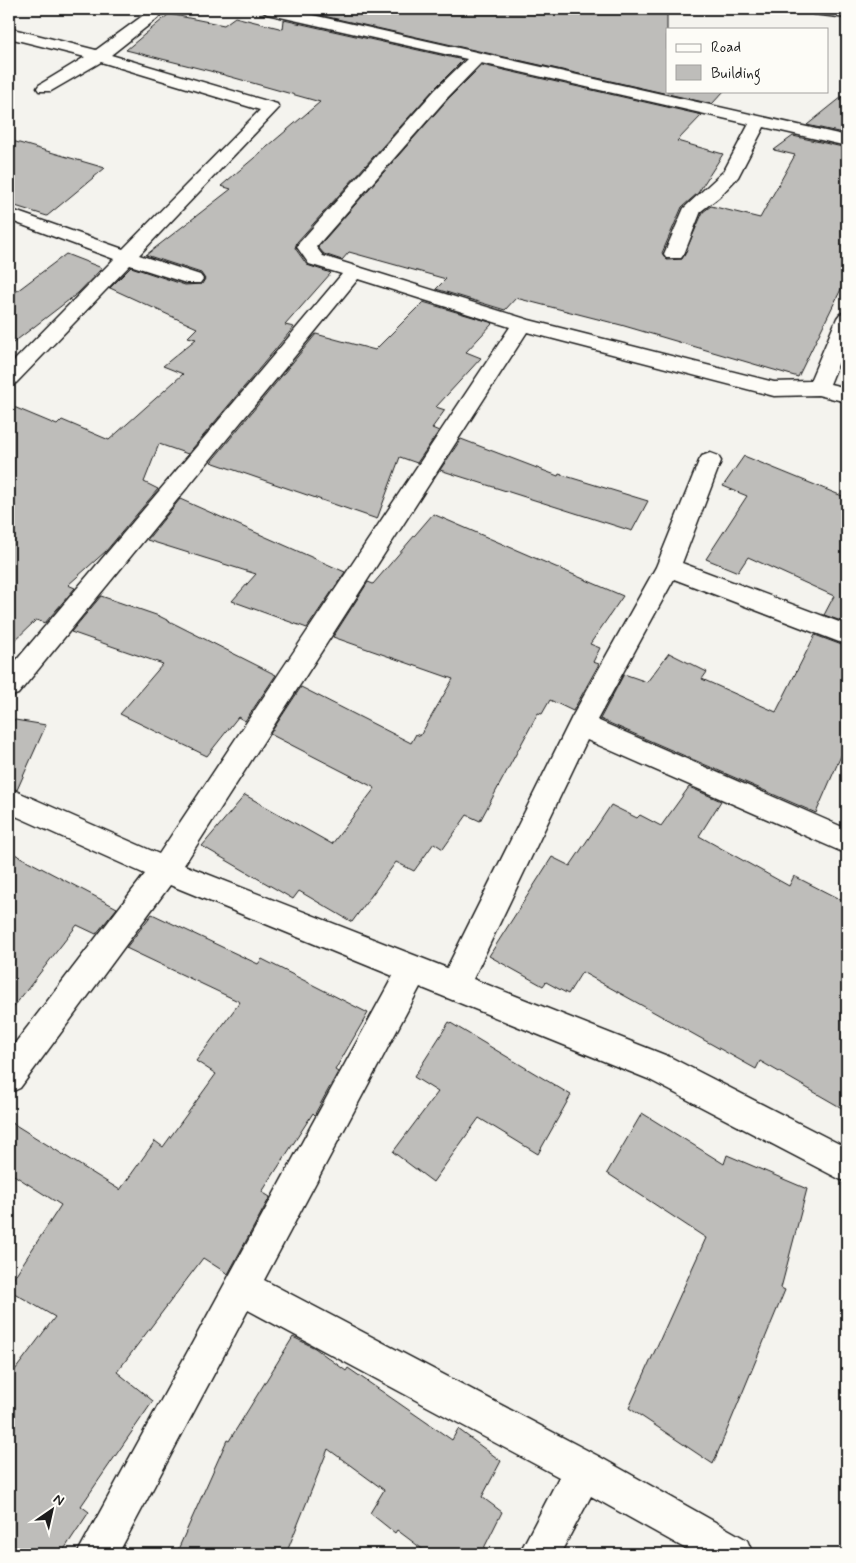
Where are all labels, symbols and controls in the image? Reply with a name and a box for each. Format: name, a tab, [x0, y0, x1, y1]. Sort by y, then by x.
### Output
legend	[666, 28, 828, 92]
text: Road	[711, 38, 741, 58]
text: Building	[711, 64, 761, 85]
north arrow	[28, 1486, 78, 1536]
text: N	[50, 1490, 68, 1510]

